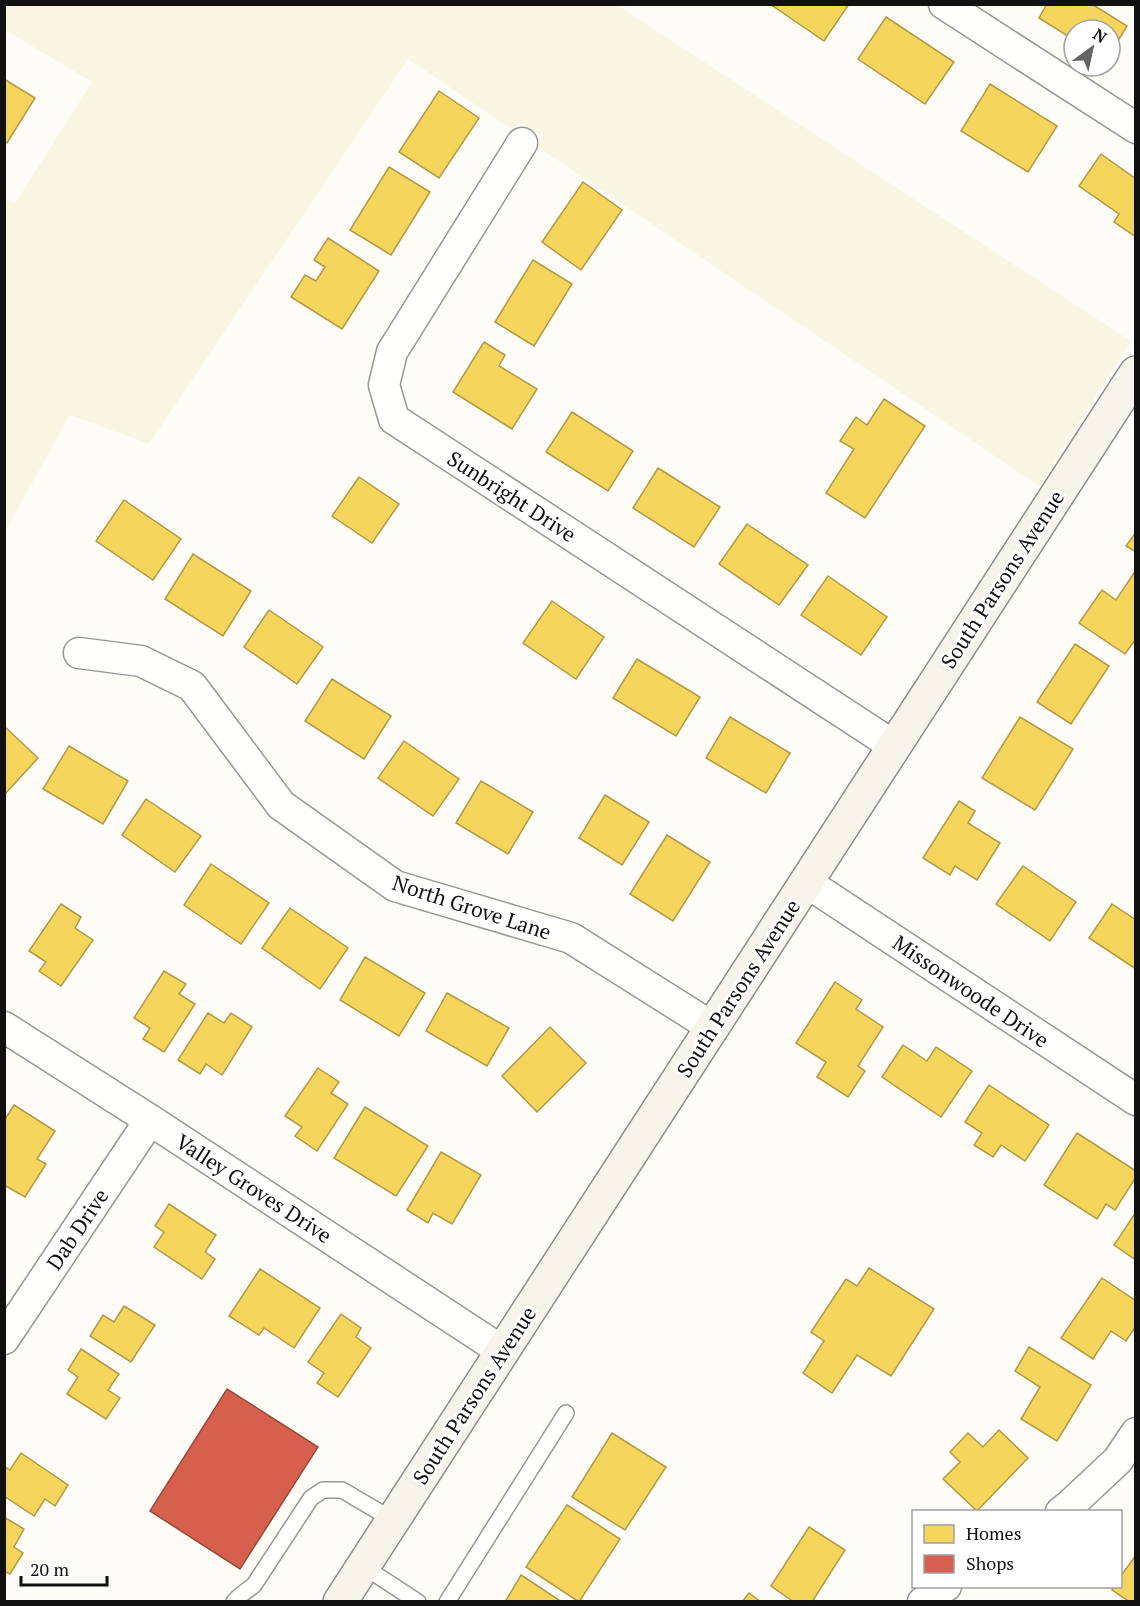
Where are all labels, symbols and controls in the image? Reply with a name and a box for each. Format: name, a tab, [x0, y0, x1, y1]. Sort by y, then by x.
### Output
north arrow	[1062, 18, 1122, 78]
text: N	[1089, 23, 1111, 48]
street label: Sunbright Drive	[442, 444, 582, 548]
street label: South Parsons Avenue	[934, 485, 1070, 673]
street label: North Grove Lane	[389, 868, 555, 946]
street label: South Parsons Avenue	[670, 894, 806, 1082]
street label: Missonwoode Drive	[888, 928, 1054, 1054]
street label: Valley Groves Drive	[171, 1127, 337, 1249]
street label: Dab Drive	[40, 1183, 114, 1275]
street label: South Parsons Avenue	[406, 1301, 542, 1489]
legend	[912, 1510, 1122, 1588]
text: Homes	[966, 1521, 1021, 1545]
scale bar	[21, 1549, 106, 1587]
text: Shops	[966, 1551, 1014, 1575]
text: 20 m	[30, 1557, 70, 1581]

